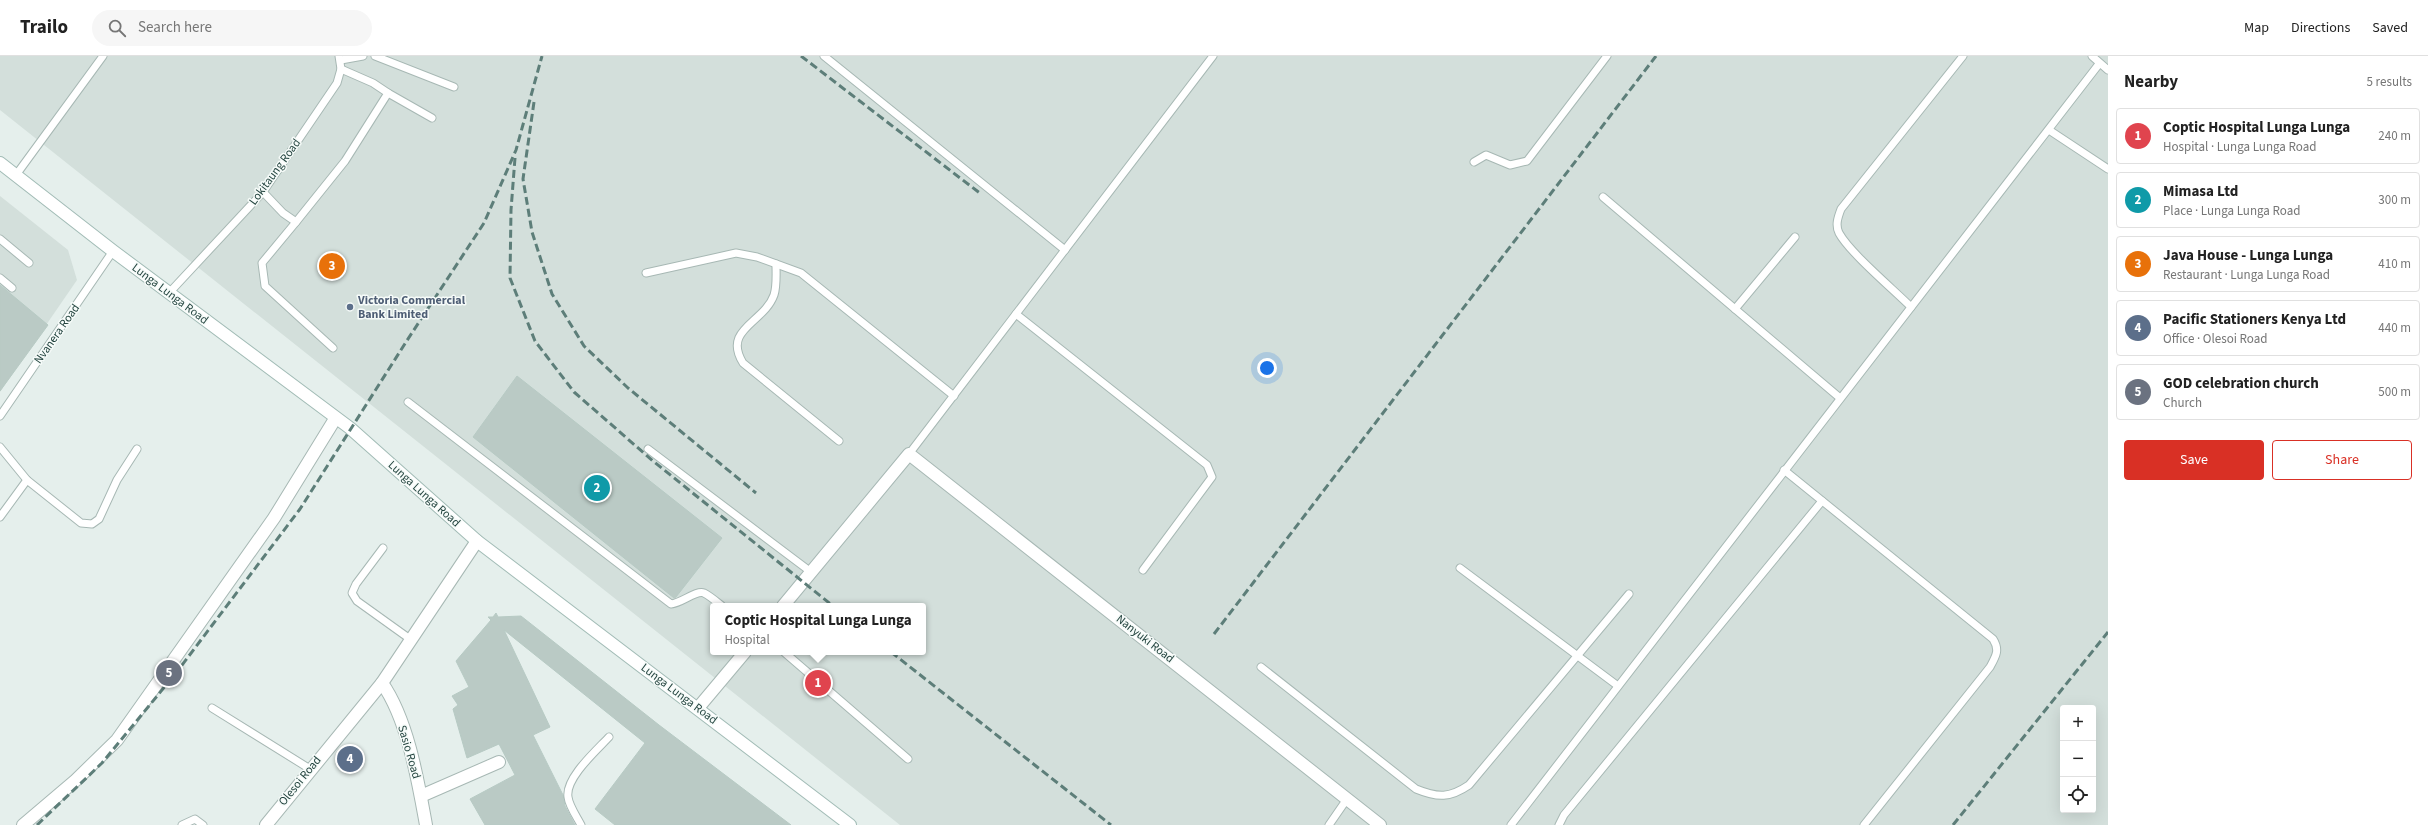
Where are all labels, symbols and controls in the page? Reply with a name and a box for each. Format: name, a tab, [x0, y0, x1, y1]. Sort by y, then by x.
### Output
search box	[92, 10, 372, 46]
text: Trailo	[20, 14, 68, 41]
icon: search	[106, 17, 128, 39]
text: Search here	[138, 17, 212, 38]
text: Map	[2244, 18, 2269, 38]
text: Directions	[2291, 18, 2350, 38]
text: Saved	[2372, 18, 2408, 38]
text: Nearby	[2124, 70, 2178, 94]
text: 5 results	[2367, 73, 2412, 91]
text: Coptic Hospital Lunga Lunga	[2163, 117, 2350, 138]
text: 1	[2135, 127, 2141, 145]
text: 240 m	[2378, 127, 2411, 145]
street label: Lokitaung Road	[245, 135, 305, 209]
text: Hospital · Lunga Lunga Road	[2163, 138, 2316, 156]
text: Mimasa Ltd	[2163, 181, 2238, 202]
text: 2	[2135, 191, 2141, 209]
text: 300 m	[2378, 191, 2411, 209]
text: Place · Lunga Lunga Road	[2163, 202, 2300, 220]
text: Java House - Lunga Lunga	[2163, 245, 2333, 266]
pin: 3	[319, 251, 345, 281]
text: 3	[2135, 255, 2141, 273]
text: 410 m	[2378, 255, 2411, 273]
street label: Lunga Lunga Road	[128, 260, 212, 328]
text: Restaurant · Lunga Lunga Road	[2163, 266, 2330, 284]
place label: Victoria Commercial Bank Limited	[357, 292, 466, 323]
street label: Nvanera Road	[30, 301, 84, 367]
marker: Victoria Commercial Bank Limited	[345, 302, 355, 312]
text: Pacific Stationers Kenya Ltd	[2163, 309, 2346, 330]
text: 4	[2135, 319, 2141, 337]
text: 440 m	[2378, 319, 2411, 337]
text: Office · Olesoi Road	[2163, 330, 2267, 348]
your location	[1257, 358, 1277, 378]
text: GOD celebration church	[2163, 373, 2319, 394]
text: 5	[2135, 383, 2141, 401]
text: 500 m	[2378, 383, 2411, 401]
text: Church	[2163, 394, 2202, 412]
button: Save	[2124, 440, 2264, 480]
button: Share	[2272, 440, 2412, 480]
street label: Lunga Lunga Road	[384, 457, 464, 531]
pin: 2	[584, 473, 610, 503]
popup	[710, 603, 926, 655]
text: Coptic Hospital Lunga Lunga	[724, 610, 912, 631]
street label: Nanyuki Road	[1112, 611, 1178, 667]
text: Hospital	[724, 631, 770, 649]
pin: 5	[156, 658, 182, 688]
street label: Lunga Lunga Road	[637, 660, 721, 728]
pin: 1	[805, 668, 831, 698]
map controls	[2060, 705, 2096, 813]
button: +	[2060, 705, 2096, 741]
street label: Sasio Road	[393, 723, 425, 781]
button: −	[2060, 741, 2096, 777]
pin: 4	[337, 744, 363, 774]
street label: Olesoi Road	[275, 752, 325, 810]
button: locate	[2060, 777, 2096, 813]

